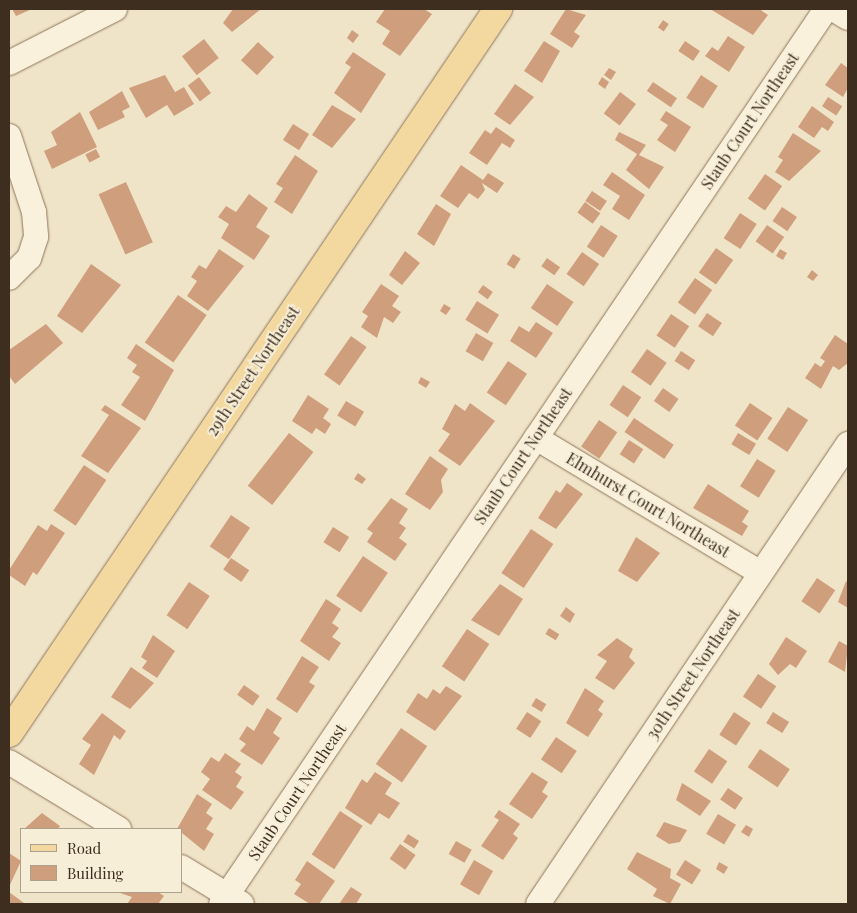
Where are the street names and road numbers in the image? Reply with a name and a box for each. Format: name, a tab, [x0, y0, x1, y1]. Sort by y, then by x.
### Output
street label: Staub Court Northeast	[697, 49, 803, 193]
street label: 29th Street Northeast	[202, 302, 304, 440]
street label: Staub Court Northeast	[470, 384, 576, 528]
street label: Elmhurst Court Northeast	[563, 448, 733, 562]
street label: 30th Street Northeast	[642, 605, 744, 743]
street label: Staub Court Northeast	[244, 720, 350, 864]

